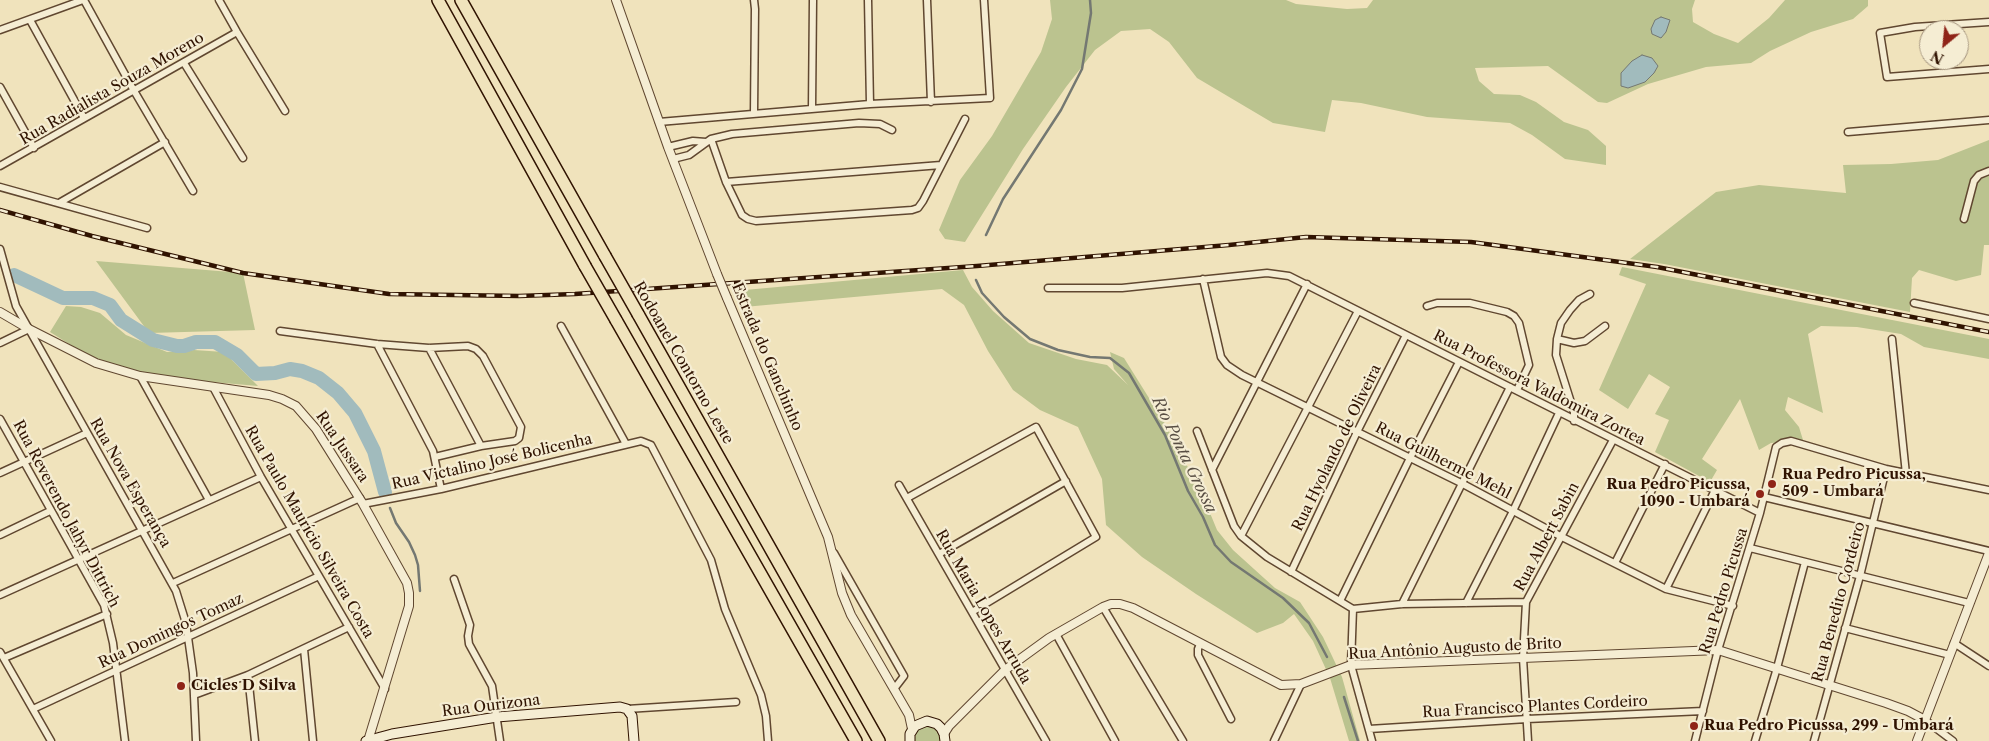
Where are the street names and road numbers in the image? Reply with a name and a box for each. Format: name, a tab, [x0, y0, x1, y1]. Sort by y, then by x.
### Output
street label: Rua Radialista Souza Moreno	[17, 29, 207, 149]
street label: Rodoanel Contorno Leste	[629, 279, 737, 447]
street label: Estrada do Ganchinho	[728, 280, 806, 434]
street label: Rua Professora Valdomira Zortea	[1430, 327, 1648, 449]
street label: Rua Hyolando de Oliveira	[1289, 362, 1385, 534]
street label: Rua Jussara	[312, 408, 372, 486]
street label: Rua Nova Esperança	[86, 415, 174, 551]
street label: Rua Reverendo Jahyr Dittrich	[9, 417, 123, 611]
street label: Rua Guilherme Mehl	[1372, 419, 1514, 503]
street label: Rua Paulo Maurício Silveira Costa	[241, 423, 377, 641]
street label: Rua Victalino José Bolicenha	[390, 430, 594, 494]
street label: Rua Albert Sabin	[1511, 480, 1583, 594]
street label: Rua Benedito Cordeiro	[1809, 520, 1869, 684]
street label: Rua Pedro Picussa	[1696, 526, 1752, 656]
street label: Rua Maria Lopes Arruda	[931, 527, 1035, 687]
street label: Rua Domingos Tomaz	[96, 590, 246, 672]
street label: Rua Antônio Augusto de Brito	[1348, 634, 1562, 664]
street label: Rua Ourizona	[441, 691, 541, 721]
street label: Rua Francisco Plantes Cordeiro	[1422, 692, 1648, 722]

